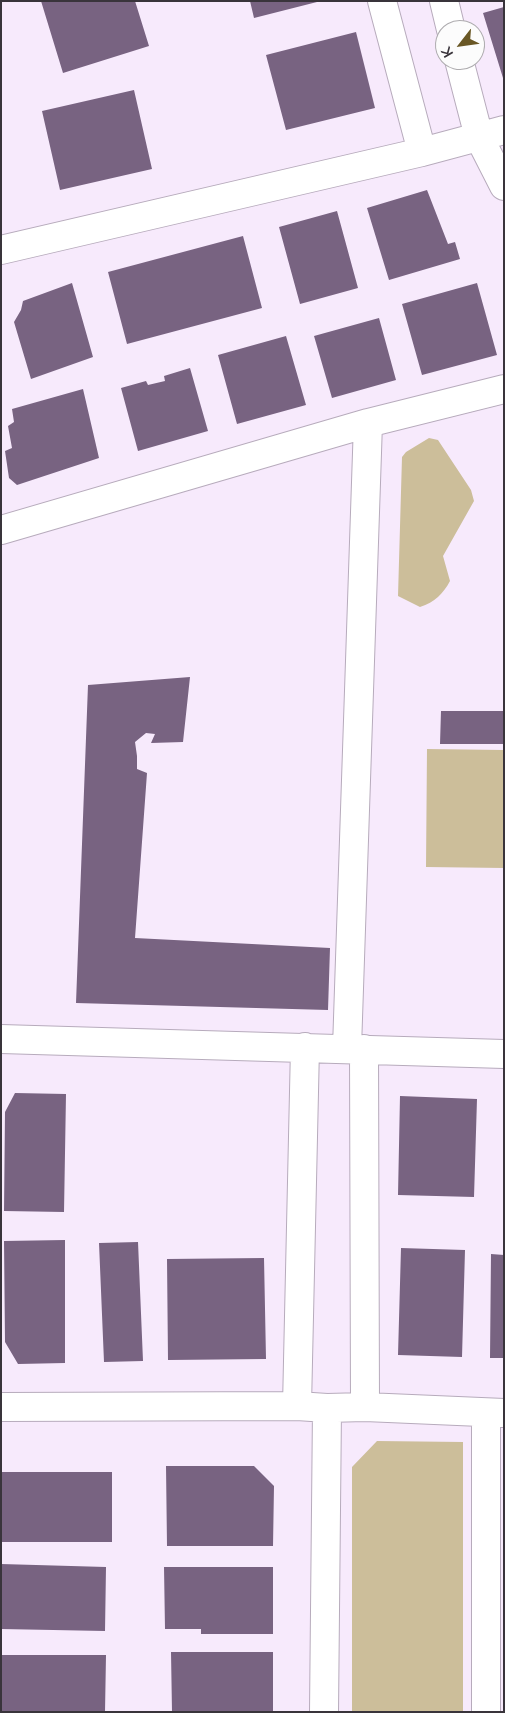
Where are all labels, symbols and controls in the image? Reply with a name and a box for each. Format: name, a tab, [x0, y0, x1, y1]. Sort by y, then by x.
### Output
north arrow	[435, 20, 485, 70]
text: K	[437, 43, 458, 61]

